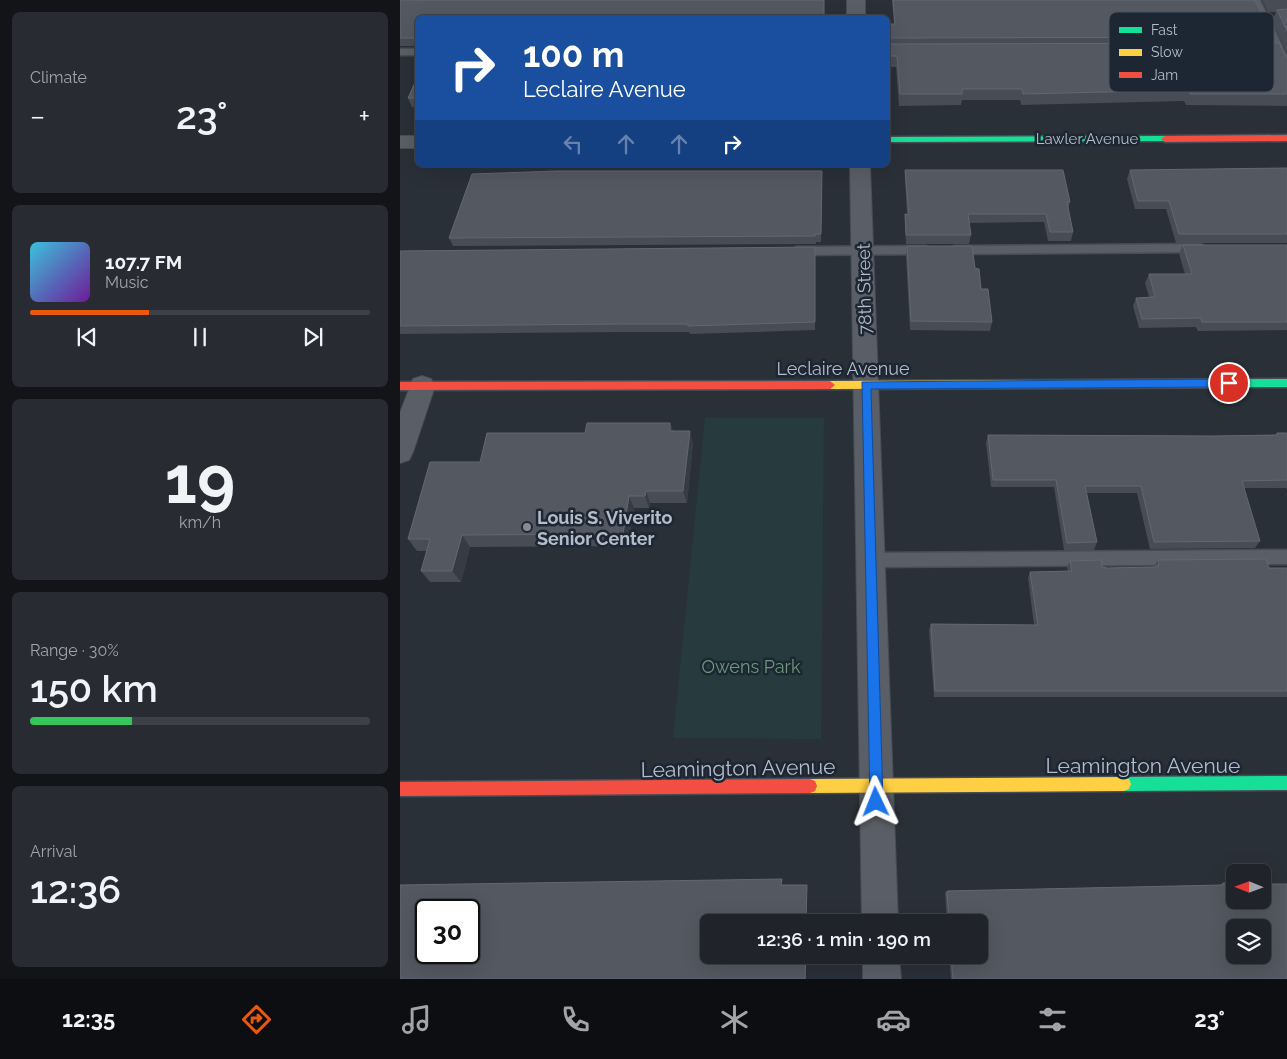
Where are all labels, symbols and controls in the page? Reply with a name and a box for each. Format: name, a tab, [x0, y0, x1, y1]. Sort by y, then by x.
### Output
legend	[1109, 12, 1274, 92]
text: Fast	[1151, 22, 1178, 38]
text: 100 m	[523, 34, 624, 75]
icon: right	[440, 35, 505, 100]
text: Slow	[1151, 44, 1183, 60]
text: Jam	[1151, 67, 1178, 83]
text: Climate	[30, 68, 87, 87]
text: Leclaire Avenue	[523, 76, 686, 102]
text: 23°	[176, 93, 228, 138]
text: −	[30, 100, 45, 133]
text: +	[358, 100, 370, 133]
icon: left	[559, 130, 587, 158]
icon: ahead	[612, 130, 640, 158]
icon: ahead	[665, 130, 693, 158]
icon: right	[718, 130, 746, 158]
street label: Lawler Avenue	[1036, 130, 1139, 148]
street label: 78th Street	[853, 243, 875, 335]
text: 107.7 FM	[105, 251, 182, 273]
text: Music	[105, 273, 149, 292]
icon: previous	[73, 323, 101, 351]
icon: pause	[186, 323, 214, 351]
icon: next	[299, 323, 327, 351]
street label: Leclaire Avenue	[776, 358, 910, 379]
pin	[1208, 362, 1250, 404]
icon: arrive	[1215, 369, 1243, 397]
text: 19	[165, 442, 235, 518]
place label: Louis S. Viverito Senior Center	[537, 507, 673, 549]
text: km/h	[179, 513, 221, 532]
marker: Louis S. Viverito Senior Center	[521, 521, 533, 533]
text: Range · 30%	[30, 641, 119, 660]
park label: Owens Park	[702, 656, 801, 677]
text: 150 km	[30, 666, 158, 711]
street label: Leamington Avenue	[1046, 753, 1240, 778]
street label: Leamington Avenue	[640, 754, 836, 782]
position arrow	[849, 775, 901, 827]
text: Arrival	[30, 842, 77, 861]
north arrow	[1226, 864, 1271, 909]
map controls	[1226, 864, 1271, 964]
text: 12:36	[30, 867, 121, 912]
speed limit sign: 30	[415, 899, 480, 964]
button: layers	[1226, 919, 1271, 964]
text: 12:36 · 1 min · 190 m	[757, 928, 931, 950]
icon: directions	[239, 1002, 274, 1037]
icon: music	[399, 1002, 434, 1037]
icon: phone	[558, 1002, 593, 1037]
icon: climate	[717, 1002, 752, 1037]
icon: car	[876, 1002, 911, 1037]
icon: filters	[1035, 1002, 1070, 1037]
text: 12:35	[62, 1006, 115, 1032]
text: 23°	[1194, 1006, 1225, 1032]

